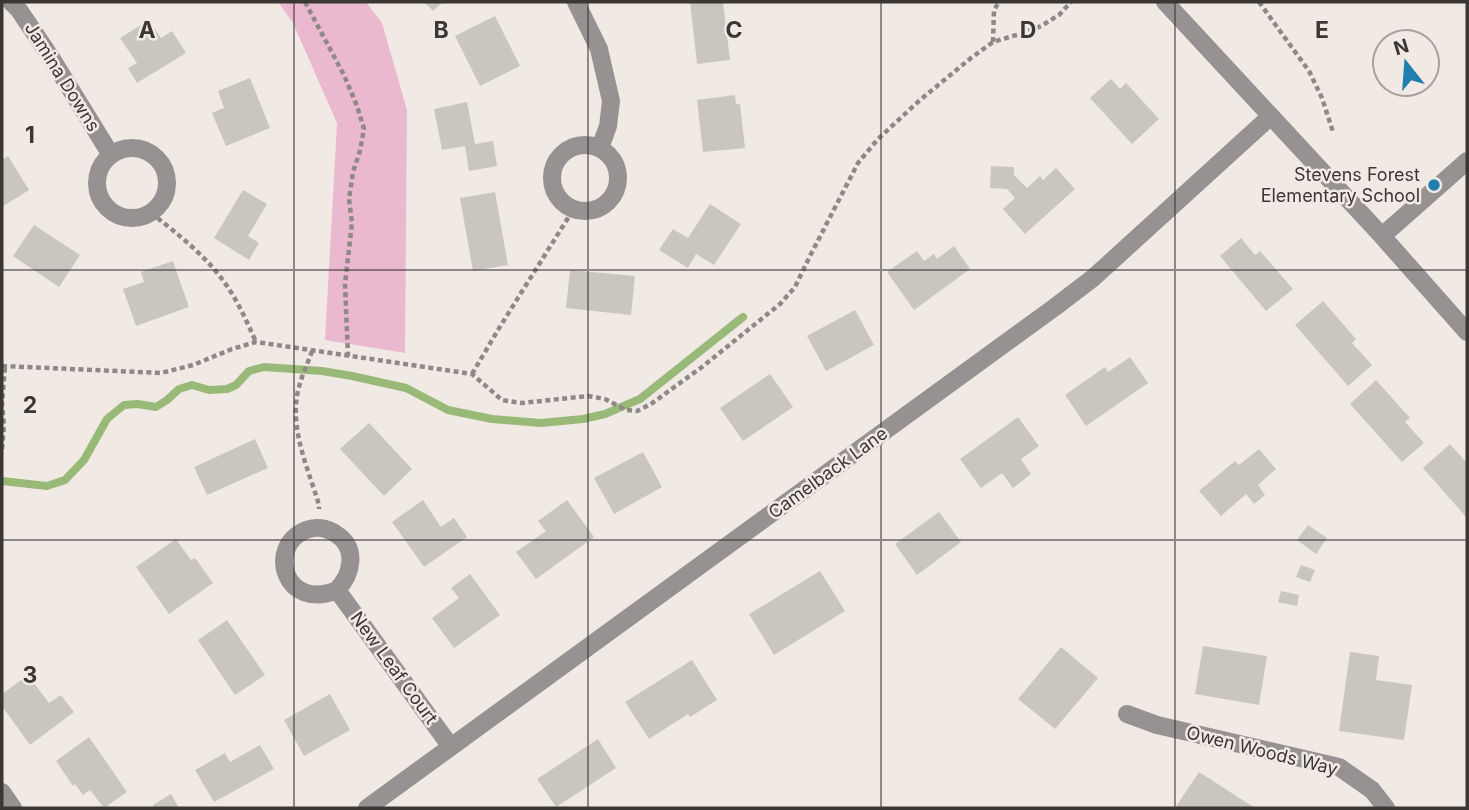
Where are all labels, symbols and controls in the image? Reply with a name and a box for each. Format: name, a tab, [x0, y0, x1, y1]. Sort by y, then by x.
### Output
text: A	[138, 16, 156, 44]
text: B	[433, 16, 449, 44]
text: C	[725, 16, 743, 44]
text: D	[1020, 16, 1036, 44]
text: E	[1315, 16, 1329, 44]
street label: Jamina Downs	[20, 18, 104, 135]
north arrow	[1371, 28, 1441, 98]
text: N	[1391, 34, 1411, 60]
text: 1	[25, 121, 35, 149]
place label: Stevens Forest Elementary School	[1261, 164, 1420, 206]
marker: Stevens Forest Elementary School	[1426, 177, 1442, 193]
text: 2	[23, 391, 37, 419]
street label: Camelback Lane	[764, 422, 891, 523]
street label: New Leaf Court	[347, 607, 442, 728]
text: 3	[23, 661, 37, 689]
street label: Owen Woods Way	[1184, 722, 1340, 779]

